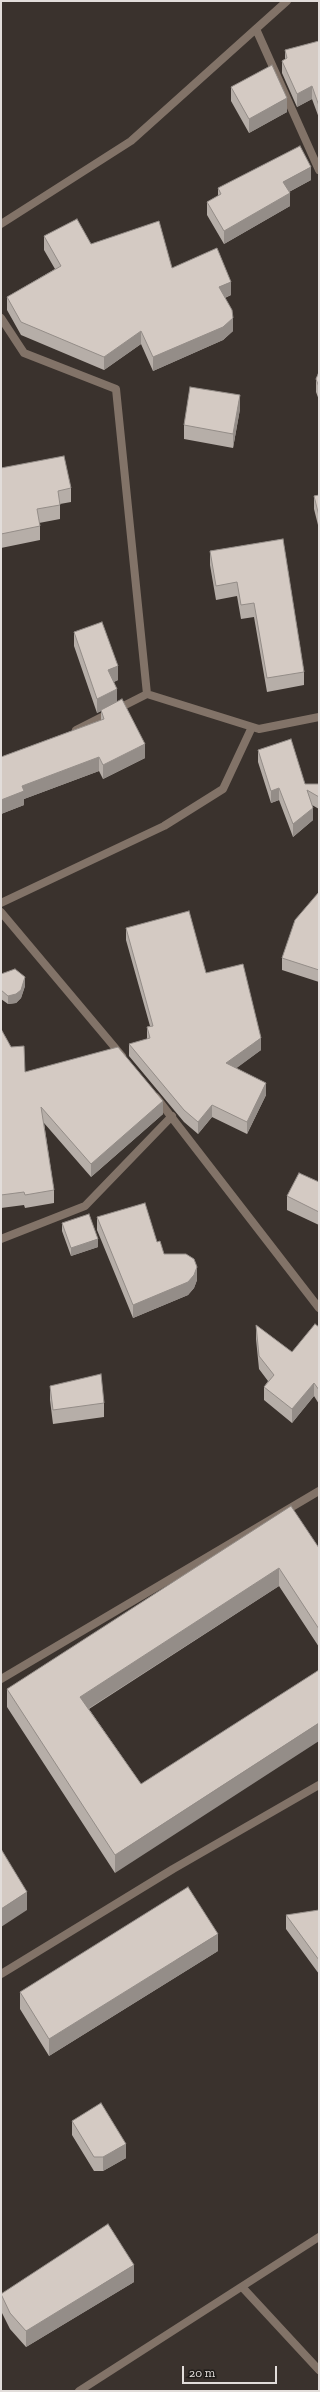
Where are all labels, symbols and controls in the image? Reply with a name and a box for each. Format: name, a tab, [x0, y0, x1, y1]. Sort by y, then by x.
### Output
scale bar	[184, 2358, 279, 2384]
text: 20 m	[189, 2366, 215, 2380]

